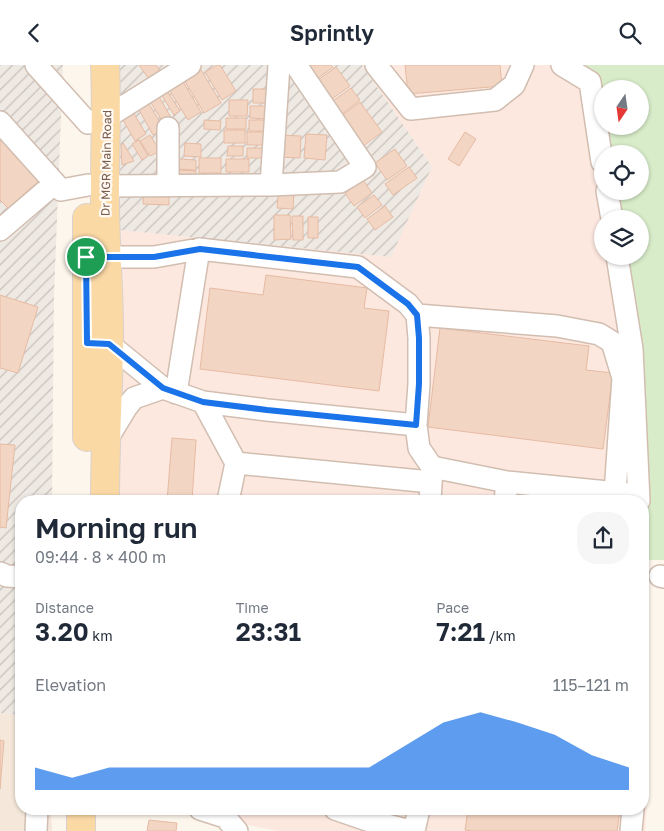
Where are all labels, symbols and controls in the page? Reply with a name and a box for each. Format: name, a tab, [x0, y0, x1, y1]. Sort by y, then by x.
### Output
icon: back	[20, 19, 48, 47]
text: Sprintly	[290, 19, 374, 46]
icon: search	[616, 19, 644, 47]
north arrow	[594, 80, 649, 135]
map controls	[594, 80, 649, 265]
street label: Dr MGR Main Road	[98, 110, 114, 216]
button: locate	[594, 145, 649, 200]
button: layers	[594, 210, 649, 265]
pin	[65, 236, 107, 278]
icon: arrive	[72, 243, 100, 271]
text: Morning run	[35, 511, 198, 544]
button: share	[577, 512, 629, 564]
text: 09:44 · 8 × 400 m	[35, 547, 166, 567]
text: Distance	[35, 599, 94, 616]
text: Time	[236, 599, 269, 616]
text: Pace	[436, 599, 469, 616]
text: 3.20	[35, 616, 89, 647]
text: 23:31	[236, 616, 301, 647]
text: 7:21	[436, 616, 485, 647]
text: km	[89, 627, 113, 644]
text: /km	[485, 627, 516, 644]
text: Elevation	[35, 675, 106, 695]
text: 115–121 m	[553, 675, 629, 695]

